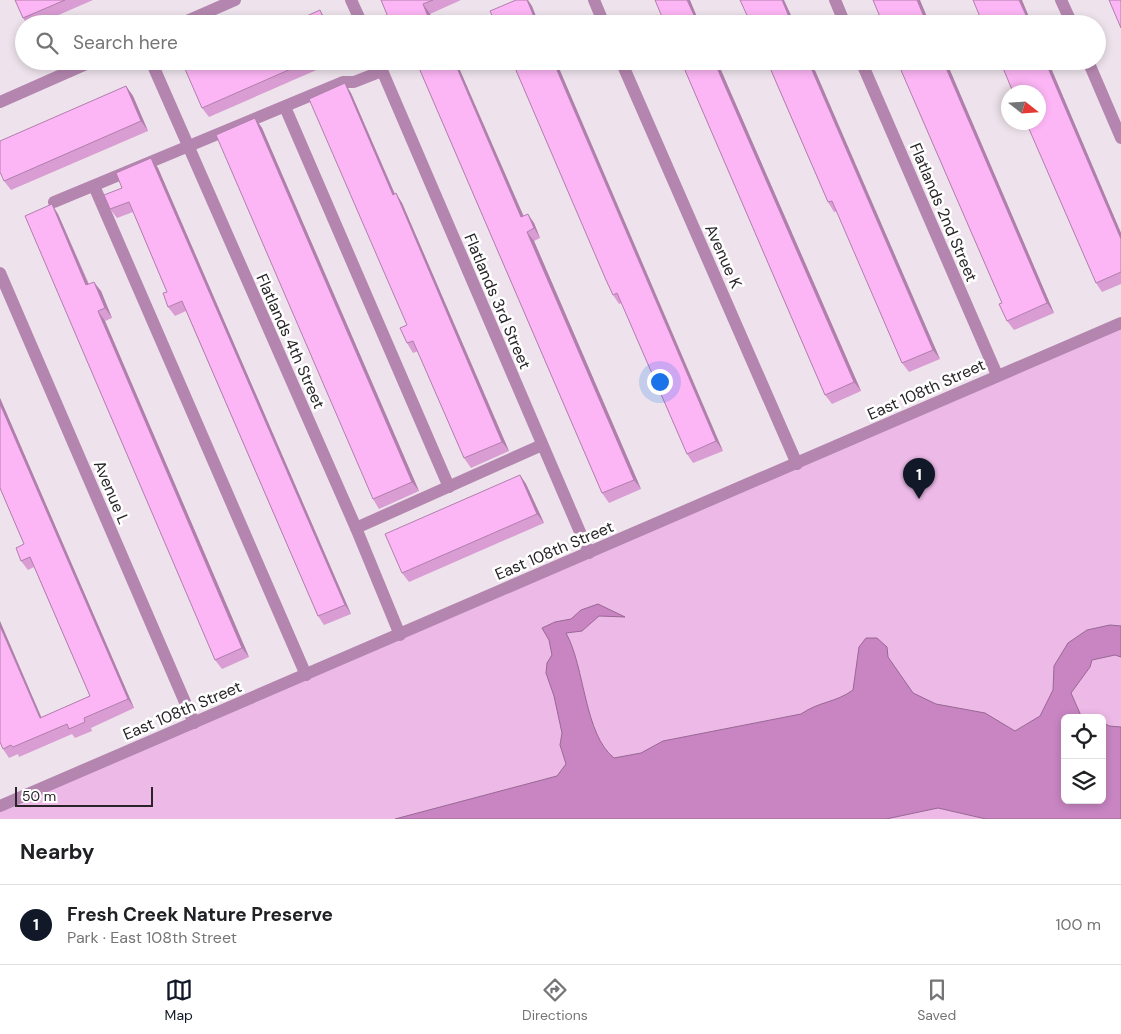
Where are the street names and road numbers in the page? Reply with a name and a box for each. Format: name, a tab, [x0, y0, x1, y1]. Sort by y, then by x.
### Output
street label: Flatlands 2nd Street	[905, 140, 982, 285]
street label: Avenue K	[700, 221, 747, 292]
street label: Flatlands 3rd Street	[459, 230, 536, 372]
street label: Flatlands 4th Street	[251, 270, 330, 412]
street label: East 108th Street	[864, 354, 988, 425]
street label: Avenue L	[89, 457, 134, 527]
street label: East 108th Street	[492, 516, 617, 585]
street label: East 108th Street	[120, 676, 245, 745]

